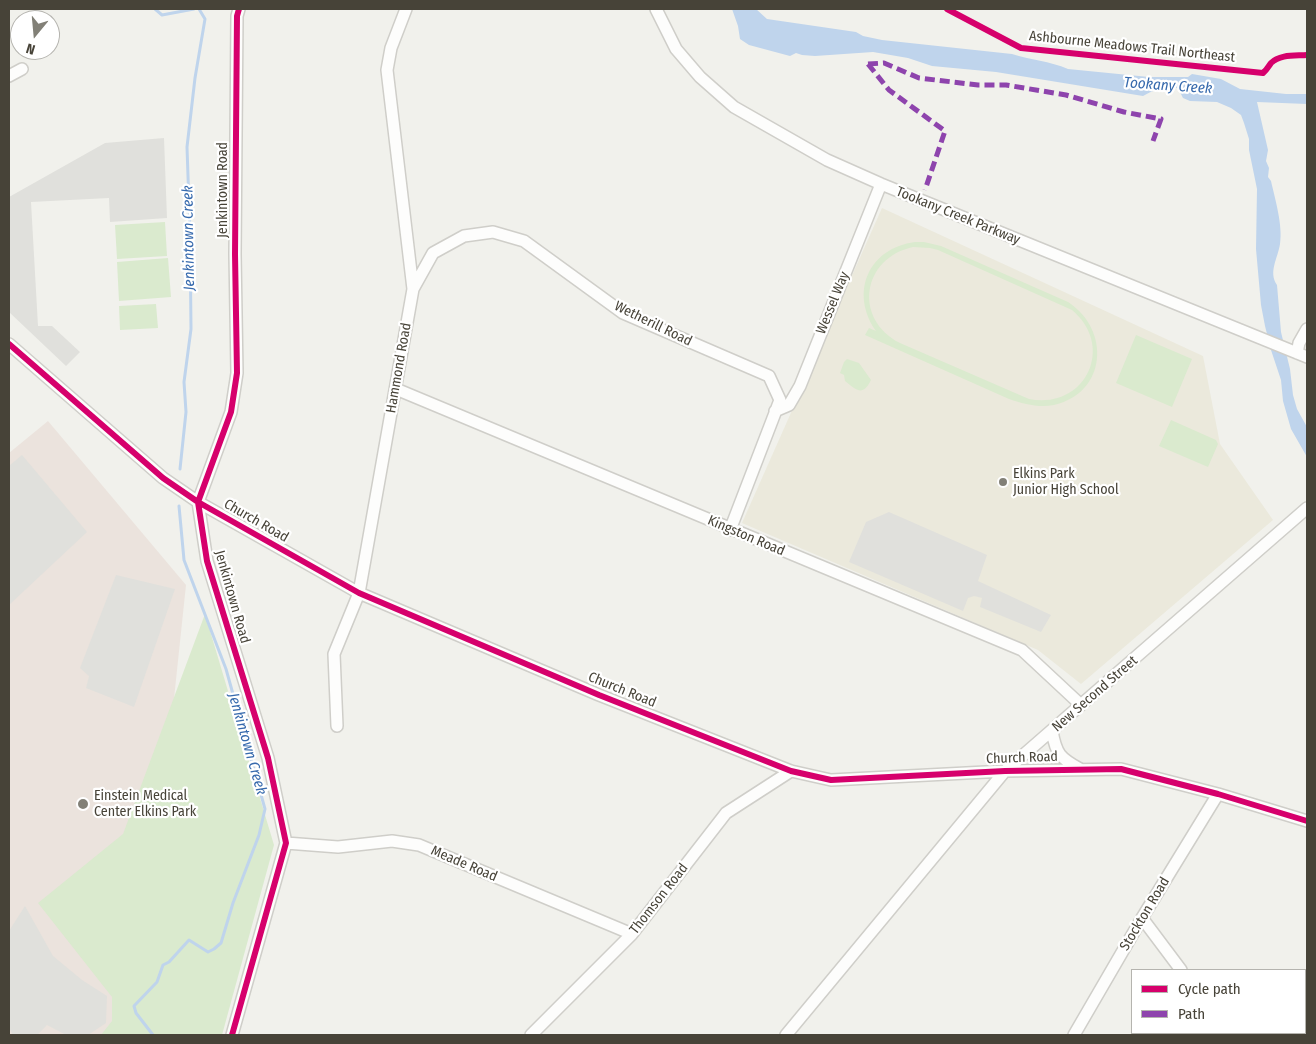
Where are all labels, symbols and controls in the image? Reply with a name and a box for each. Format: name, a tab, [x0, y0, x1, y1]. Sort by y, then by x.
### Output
north arrow	[10, 10, 60, 60]
street label: Ashbourne Meadows Trail Northeast	[1028, 28, 1236, 66]
text: N	[24, 40, 37, 58]
water label: Tookany Creek	[1123, 74, 1213, 98]
street label: Jenkintown Road	[215, 142, 231, 238]
street label: Tookany Creek Parkway	[894, 183, 1022, 249]
water label: Jenkintown Creek	[179, 185, 199, 291]
street label: Wessel Way	[813, 269, 853, 337]
street label: Wetherill Road	[611, 298, 695, 350]
street label: Hammond Road	[383, 322, 415, 414]
place label: Elkins Park Junior High School	[1013, 466, 1119, 498]
marker: Elkins Park Junior High School	[997, 476, 1009, 488]
street label: Church Road	[221, 496, 291, 546]
street label: Kingston Road	[705, 512, 787, 560]
street label: Jenkintown Road	[211, 548, 253, 646]
street label: New Second Street	[1049, 652, 1141, 736]
street label: Church Road	[586, 669, 658, 711]
water label: Jenkintown Creek	[224, 691, 270, 797]
street label: Church Road	[986, 748, 1058, 768]
place label: Einstein Medical Center Elkins Park	[94, 788, 196, 820]
marker: Einstein Medical Center Elkins Park	[76, 797, 90, 811]
street label: Meade Road	[428, 843, 500, 885]
street label: Thomson Road	[626, 860, 692, 938]
street label: Stockton Road	[1117, 874, 1173, 954]
legend	[1131, 969, 1306, 1034]
text: Cycle path	[1178, 980, 1241, 998]
text: Path	[1178, 1005, 1205, 1023]

